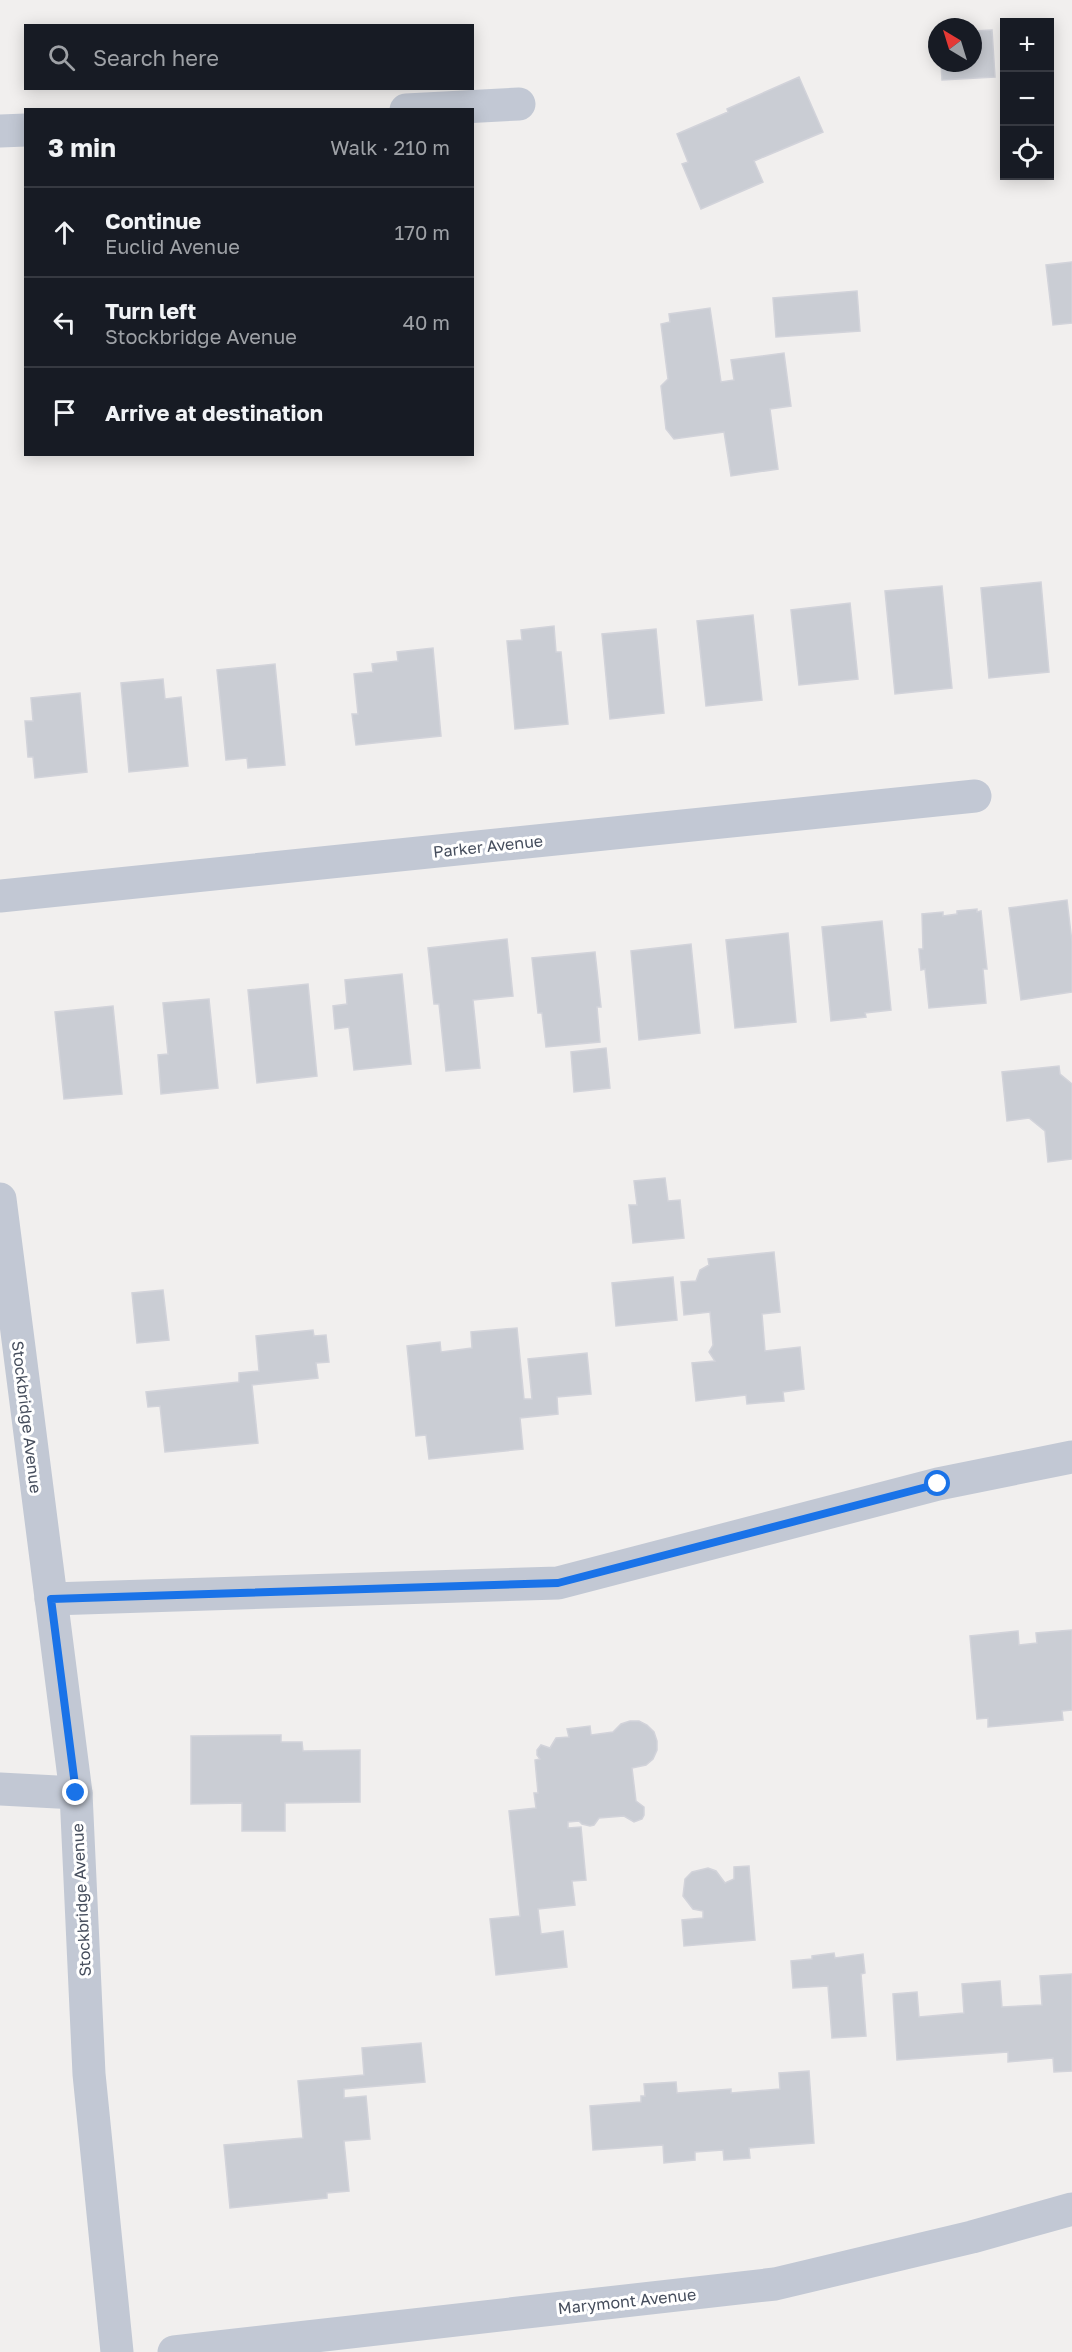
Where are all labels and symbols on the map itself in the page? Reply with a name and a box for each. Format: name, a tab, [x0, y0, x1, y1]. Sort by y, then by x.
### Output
north arrow	[928, 18, 982, 72]
street label: Parker Avenue	[432, 830, 544, 862]
street label: Stockbridge Avenue	[8, 1340, 46, 1494]
route start	[924, 1470, 950, 1496]
route end	[62, 1779, 88, 1805]
street label: Stockbridge Avenue	[67, 1823, 95, 1977]
street label: Marymont Avenue	[557, 2284, 697, 2318]

